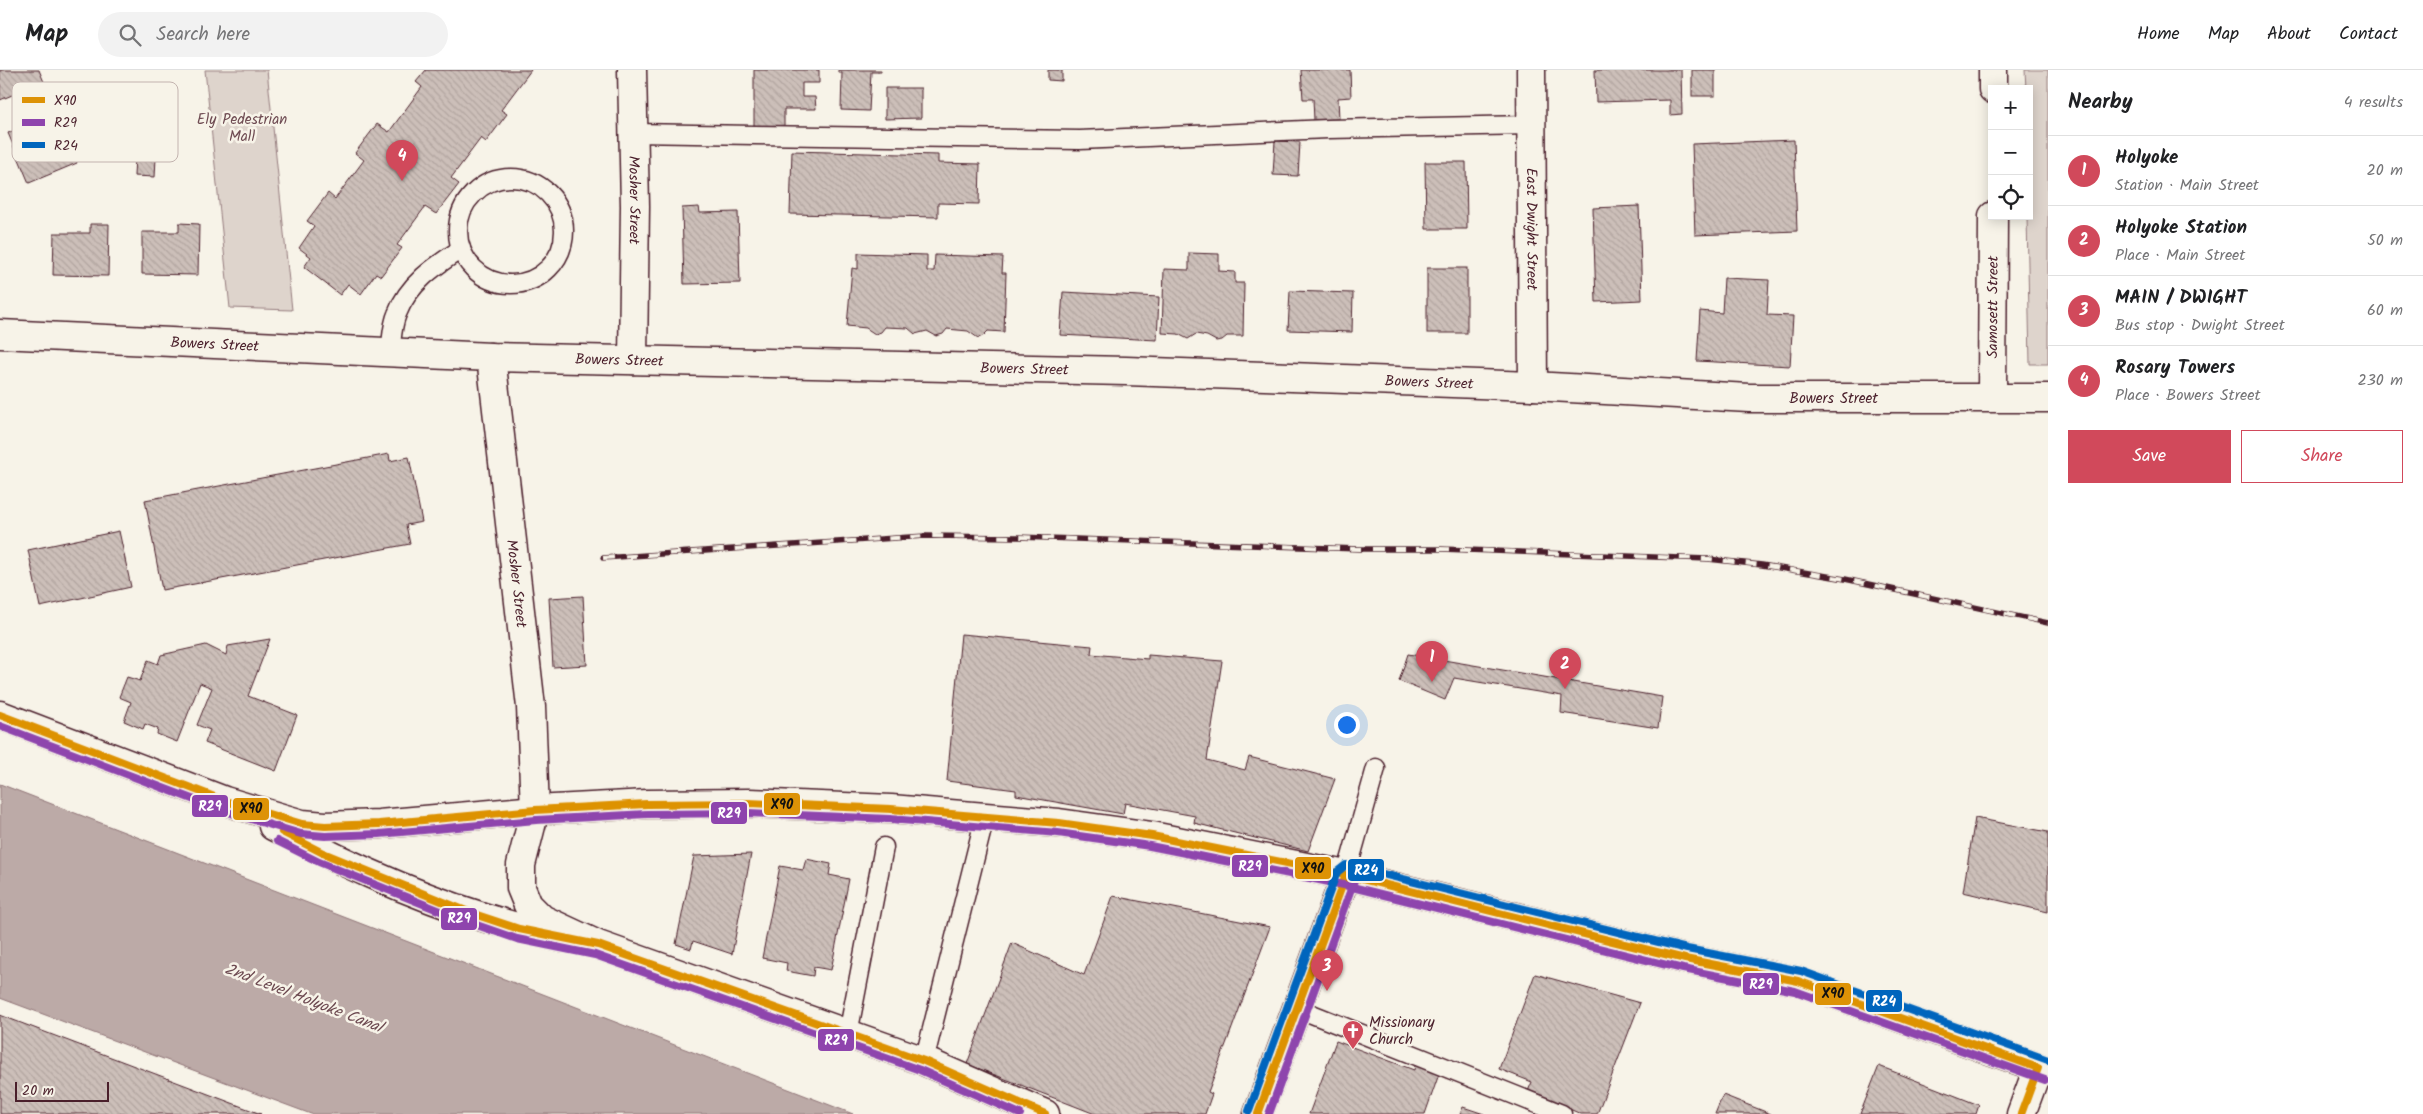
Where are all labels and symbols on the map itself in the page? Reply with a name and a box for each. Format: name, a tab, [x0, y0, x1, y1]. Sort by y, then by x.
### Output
legend	[12, 82, 178, 162]
text: X90	[54, 90, 77, 112]
park label: Ely Pedestrian Mall	[197, 108, 287, 149]
text: R29	[54, 112, 77, 134]
text: R24	[54, 135, 78, 157]
pin: 4	[386, 140, 418, 181]
street label: Mosher Street	[621, 155, 646, 245]
street label: East Dwight Street	[1519, 168, 1543, 291]
street label: Samosett Street	[1981, 255, 2006, 358]
street label: Bowers Street	[170, 331, 260, 359]
street label: Bowers Street	[575, 348, 664, 374]
street label: Bowers Street	[980, 357, 1069, 383]
street label: Bowers Street	[1384, 370, 1474, 397]
street label: Bowers Street	[1789, 387, 1878, 411]
street label: Mosher Street	[499, 538, 533, 629]
pin: 1	[1416, 641, 1448, 682]
pin: 2	[1549, 648, 1581, 689]
your location	[1334, 712, 1360, 738]
line badge: X90	[763, 792, 801, 816]
line badge: R29	[191, 794, 229, 818]
text: X90	[770, 794, 794, 816]
text: R29	[198, 796, 222, 818]
line badge: X90	[232, 797, 270, 821]
text: X90	[239, 798, 263, 820]
line badge: R29	[710, 801, 748, 825]
text: R29	[717, 803, 741, 825]
line badge: R29	[1231, 854, 1269, 878]
text: R29	[1238, 856, 1262, 878]
line badge: X90	[1294, 856, 1332, 880]
text: X90	[1301, 858, 1325, 880]
line badge: R24	[1347, 858, 1385, 882]
text: R24	[1354, 860, 1378, 882]
line badge: R29	[440, 907, 478, 931]
text: R29	[447, 908, 471, 930]
pin: 3	[1311, 950, 1343, 991]
water label: 2nd Level Holyoke Canal	[221, 957, 389, 1041]
line badge: R29	[1742, 972, 1780, 996]
text: R29	[1749, 974, 1773, 996]
line badge: X90	[1814, 982, 1852, 1006]
text: X90	[1821, 983, 1845, 1005]
line badge: R24	[1865, 989, 1903, 1013]
text: R24	[1872, 991, 1896, 1013]
place label: Missionary Church	[1369, 1011, 1436, 1052]
church icon: Missionary Church	[1341, 1019, 1365, 1050]
line badge: R29	[817, 1028, 855, 1052]
text: R29	[824, 1030, 848, 1052]
scale bar	[15, 1079, 109, 1102]

